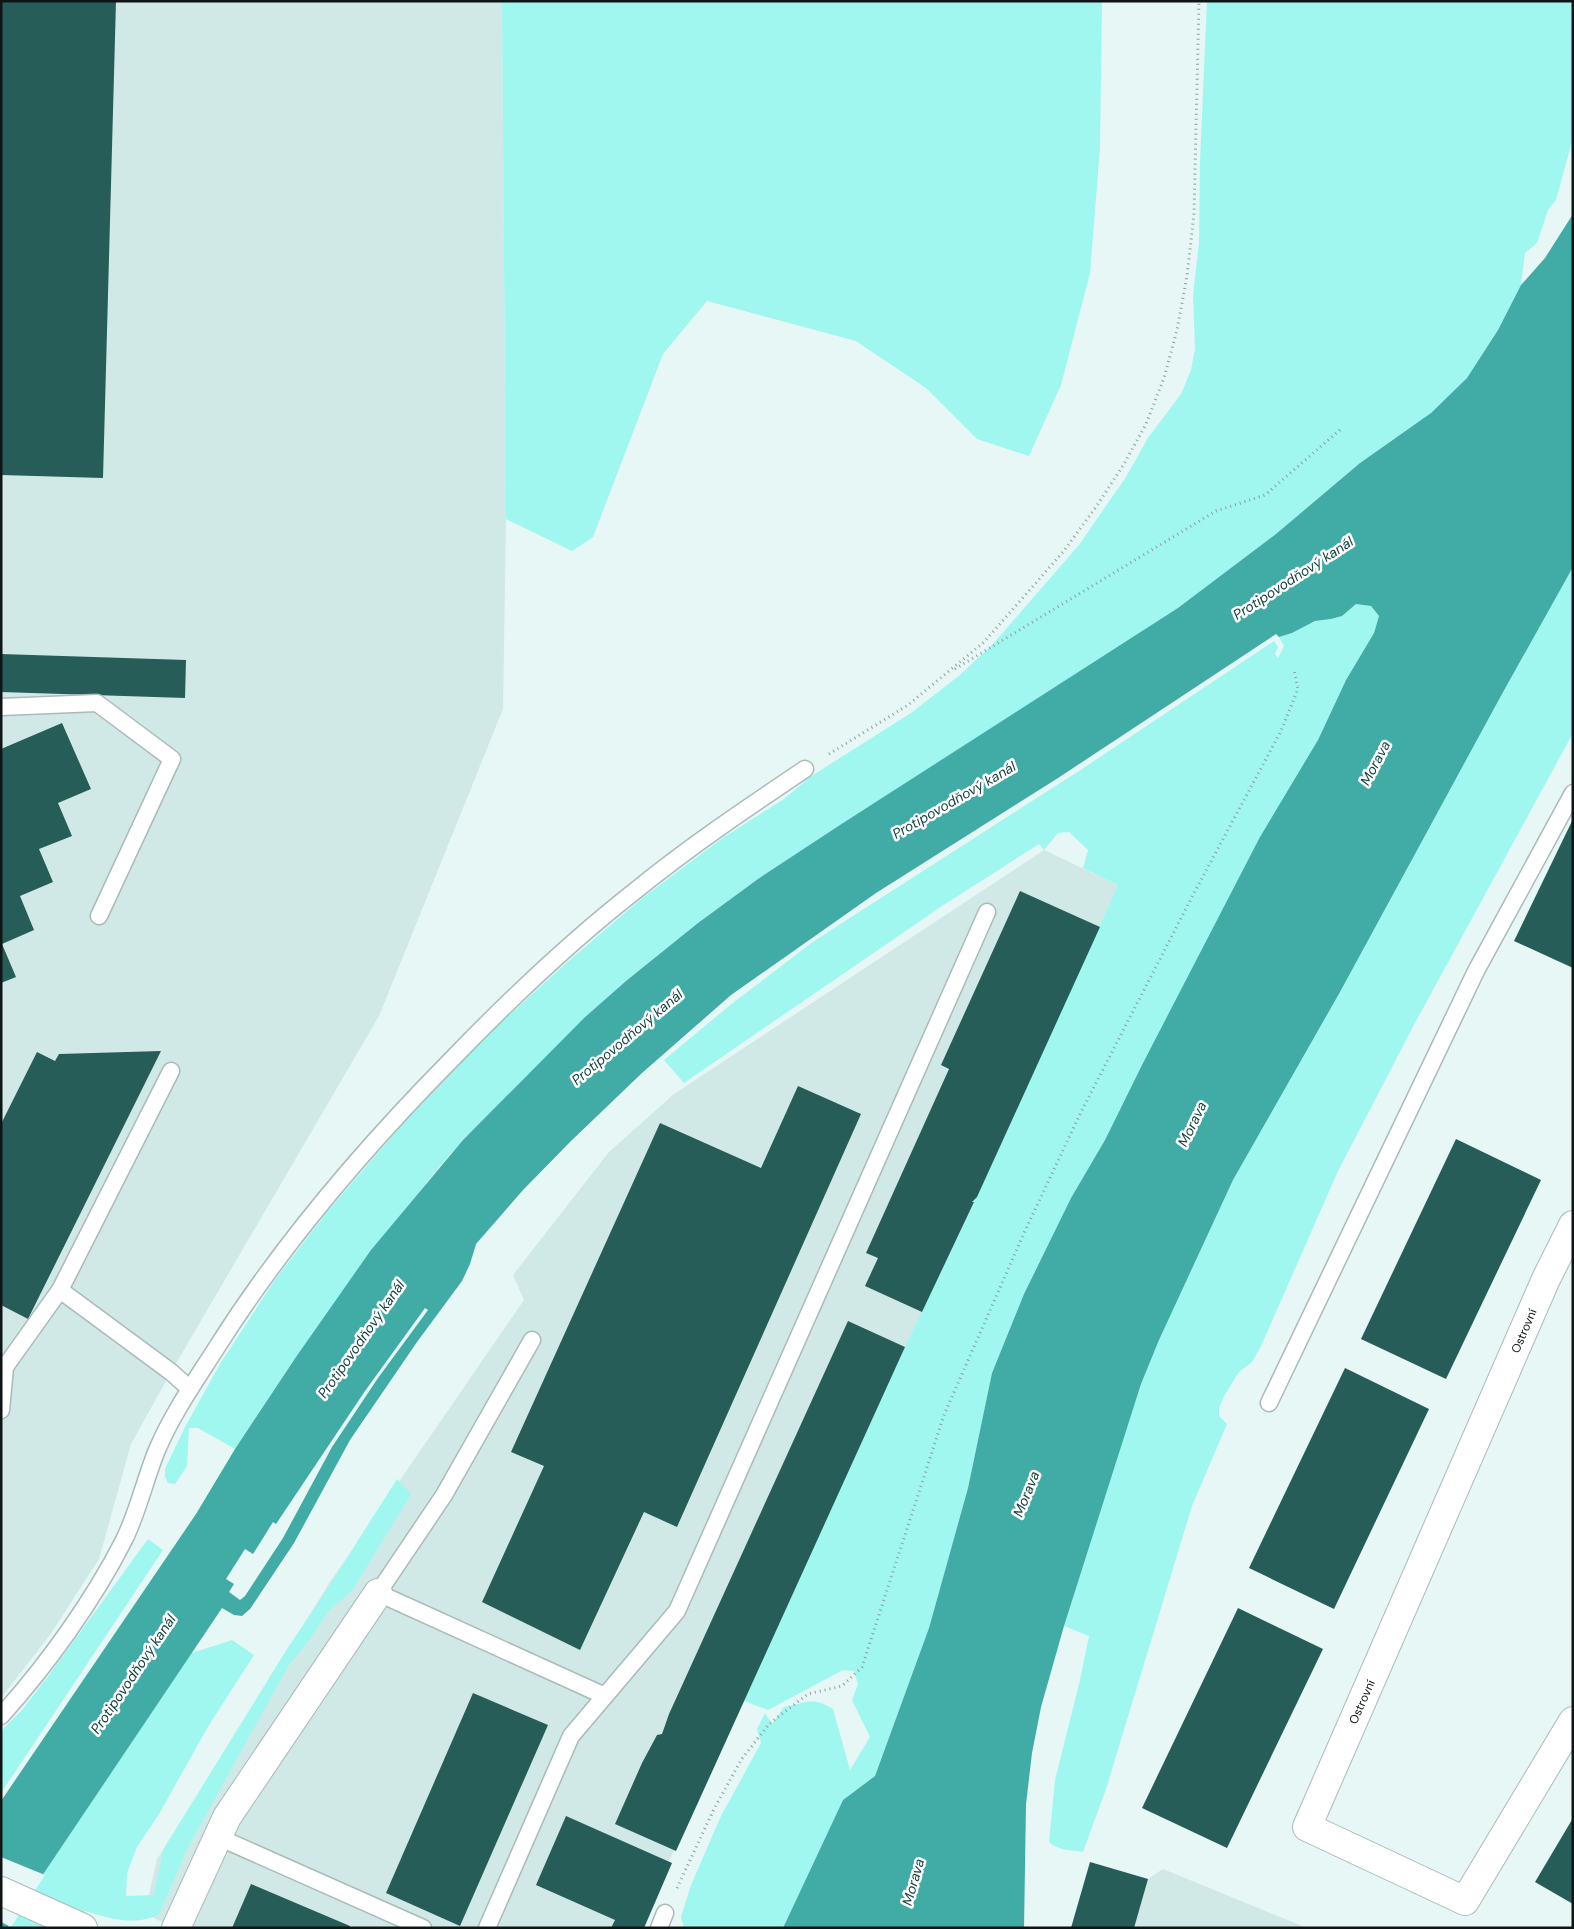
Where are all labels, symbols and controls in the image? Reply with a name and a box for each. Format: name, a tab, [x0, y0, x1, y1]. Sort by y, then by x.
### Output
water label: Protipovodňový kanál	[1229, 532, 1357, 624]
water label: Morava	[1356, 737, 1394, 788]
water label: Protipovodňový kanál	[889, 757, 1020, 843]
water label: Protipovodňový kanál	[568, 985, 687, 1089]
water label: Morava	[1173, 1098, 1211, 1150]
water label: Protipovodňový kanál	[314, 1276, 409, 1401]
street label: Ostrovní	[1508, 1306, 1541, 1356]
water label: Morava	[1009, 1468, 1043, 1520]
water label: Protipovodňový kanál	[86, 1610, 180, 1737]
street label: Ostrovní	[1345, 1677, 1379, 1727]
water label: Morava	[898, 1856, 928, 1908]

